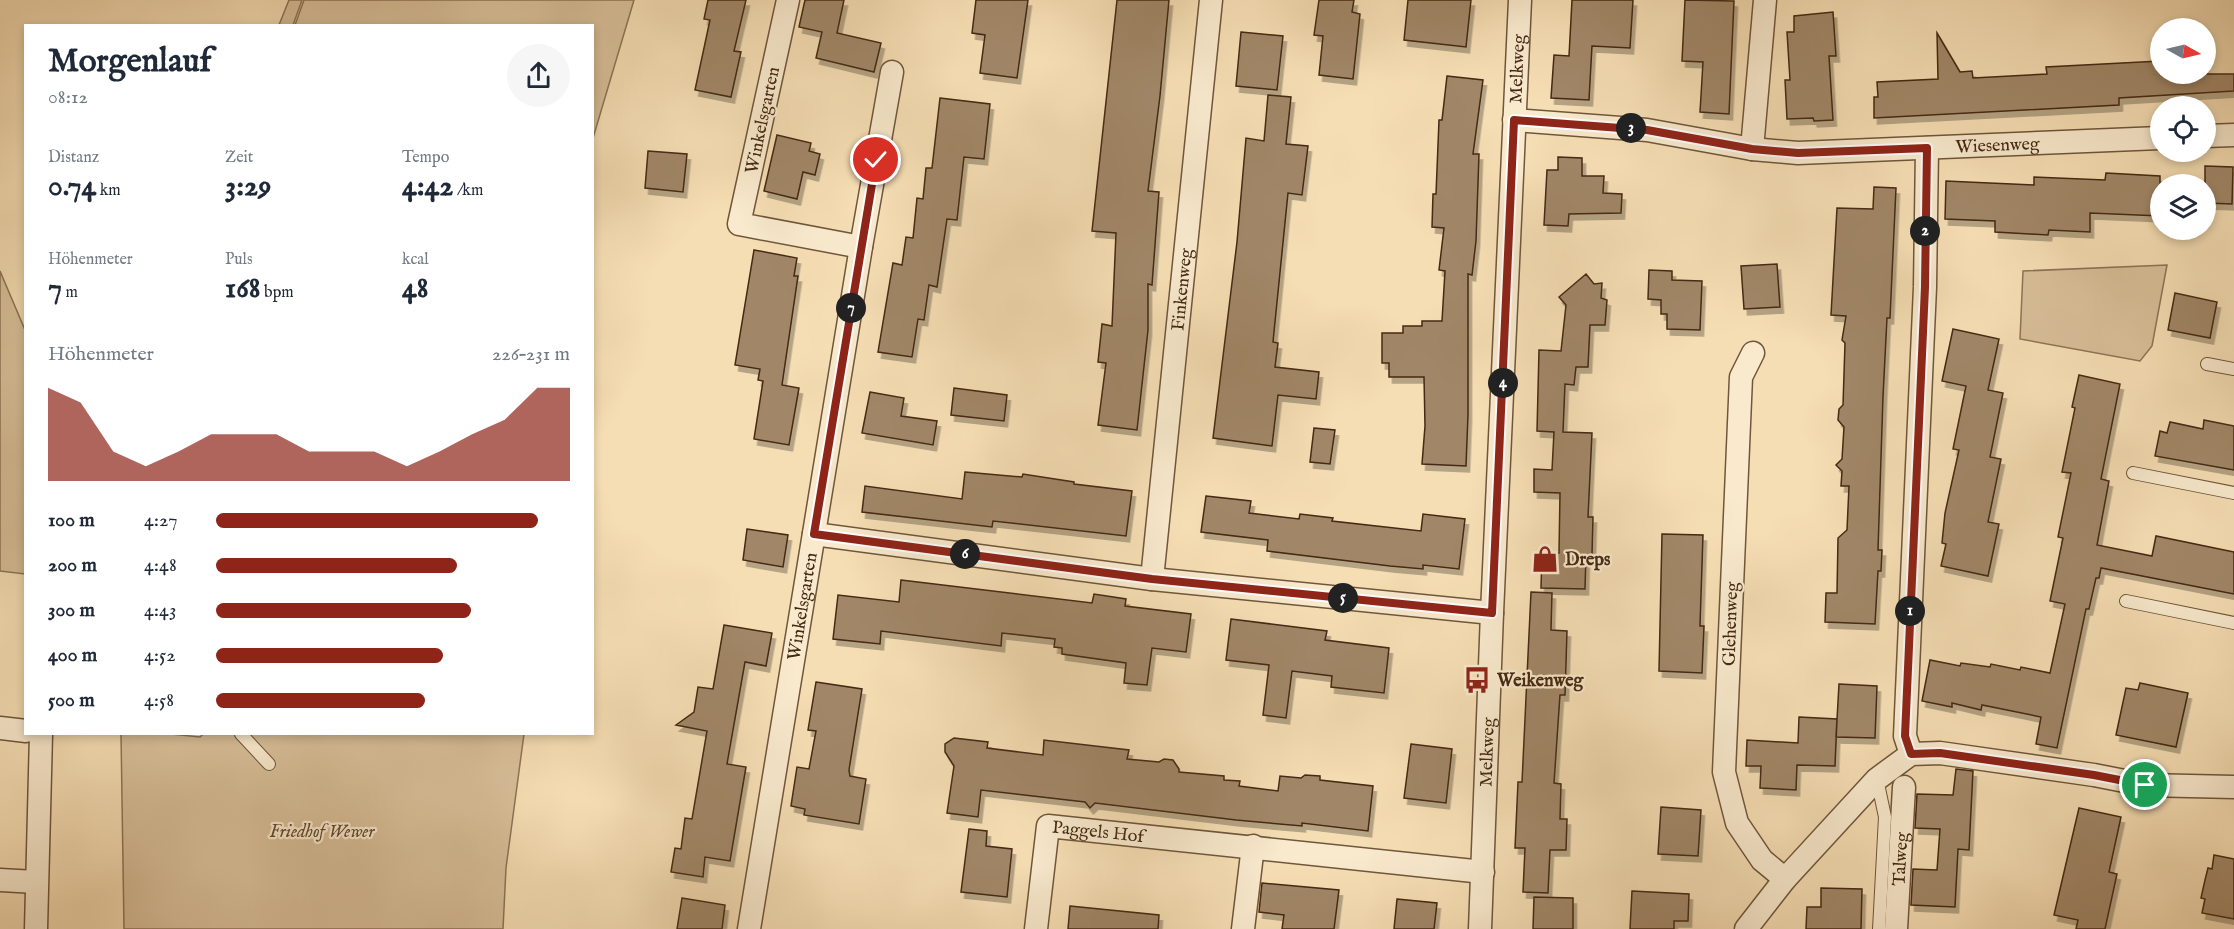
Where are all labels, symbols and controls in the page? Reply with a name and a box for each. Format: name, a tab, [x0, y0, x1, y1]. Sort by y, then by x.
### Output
north arrow	[2150, 18, 2216, 84]
map controls	[2150, 18, 2216, 240]
street label: Melkweg	[1505, 33, 1531, 104]
text: Morgenlauf	[48, 41, 212, 83]
button: share	[507, 44, 570, 107]
street label: Winkelsgarten	[741, 64, 786, 176]
text: 08:12	[48, 85, 88, 110]
button: locate	[2150, 96, 2216, 162]
pin: 3	[1616, 113, 1646, 143]
text: 3	[1628, 118, 1634, 138]
street label: Wiesenweg	[1955, 133, 2040, 159]
pin	[850, 134, 901, 185]
icon: check	[859, 143, 892, 176]
text: Distanz	[48, 148, 99, 168]
text: Zeit	[225, 148, 253, 168]
text: Tempo	[402, 148, 449, 168]
text: 0.74	[48, 168, 96, 206]
text: 3:29	[225, 168, 271, 206]
text: 4:42	[402, 168, 453, 206]
button: layers	[2150, 174, 2216, 240]
text: km	[96, 181, 121, 201]
text: /km	[453, 181, 483, 201]
pin: 2	[1910, 216, 1940, 246]
text: 2	[1921, 221, 1929, 241]
street label: Finkenweg	[1167, 247, 1199, 332]
text: Höhenmeter	[48, 250, 133, 270]
text: Puls	[225, 250, 253, 270]
text: kcal	[402, 250, 429, 270]
text: 7	[48, 270, 62, 308]
text: 168	[225, 270, 261, 308]
text: 48	[402, 270, 428, 308]
text: m	[62, 283, 78, 303]
text: bpm	[261, 283, 294, 303]
pin: 7	[836, 293, 866, 323]
text: 7	[847, 298, 855, 318]
text: Höhenmeter	[48, 342, 154, 367]
text: 226–231 m	[492, 342, 570, 367]
pin: 4	[1488, 368, 1518, 398]
text: 4	[1499, 373, 1507, 393]
text: 100 m	[48, 508, 95, 533]
text: 4:27	[144, 508, 178, 533]
pin: 6	[950, 539, 980, 569]
text: 6	[962, 544, 968, 564]
shop icon: Dreps	[1530, 544, 1560, 574]
place label: Dreps	[1565, 549, 1611, 572]
street label: Winkelsgarten	[783, 551, 824, 662]
text: 200 m	[48, 553, 97, 578]
text: 4:48	[144, 553, 177, 578]
street label: Glehenweg	[1719, 581, 1744, 667]
pin: 5	[1328, 583, 1358, 613]
text: 5	[1340, 588, 1346, 608]
pin: 1	[1895, 596, 1925, 626]
text: 300 m	[48, 598, 95, 623]
text: 4:43	[144, 598, 176, 623]
text: 1	[1907, 601, 1913, 621]
text: 400 m	[48, 643, 97, 668]
text: 4:52	[144, 643, 176, 668]
bus stop icon: Weikenweg	[1462, 665, 1492, 695]
place label: Weikenweg	[1496, 670, 1585, 693]
text: 500 m	[48, 688, 95, 713]
text: 4:58	[144, 688, 174, 713]
street label: Melkweg	[1475, 717, 1501, 787]
pin	[2119, 759, 2170, 810]
icon: arrive	[2128, 768, 2161, 801]
street label: Paggels Hof	[1051, 816, 1148, 849]
park label: Friedhof Wewer	[270, 821, 375, 844]
street label: Talweg	[1888, 831, 1914, 887]

